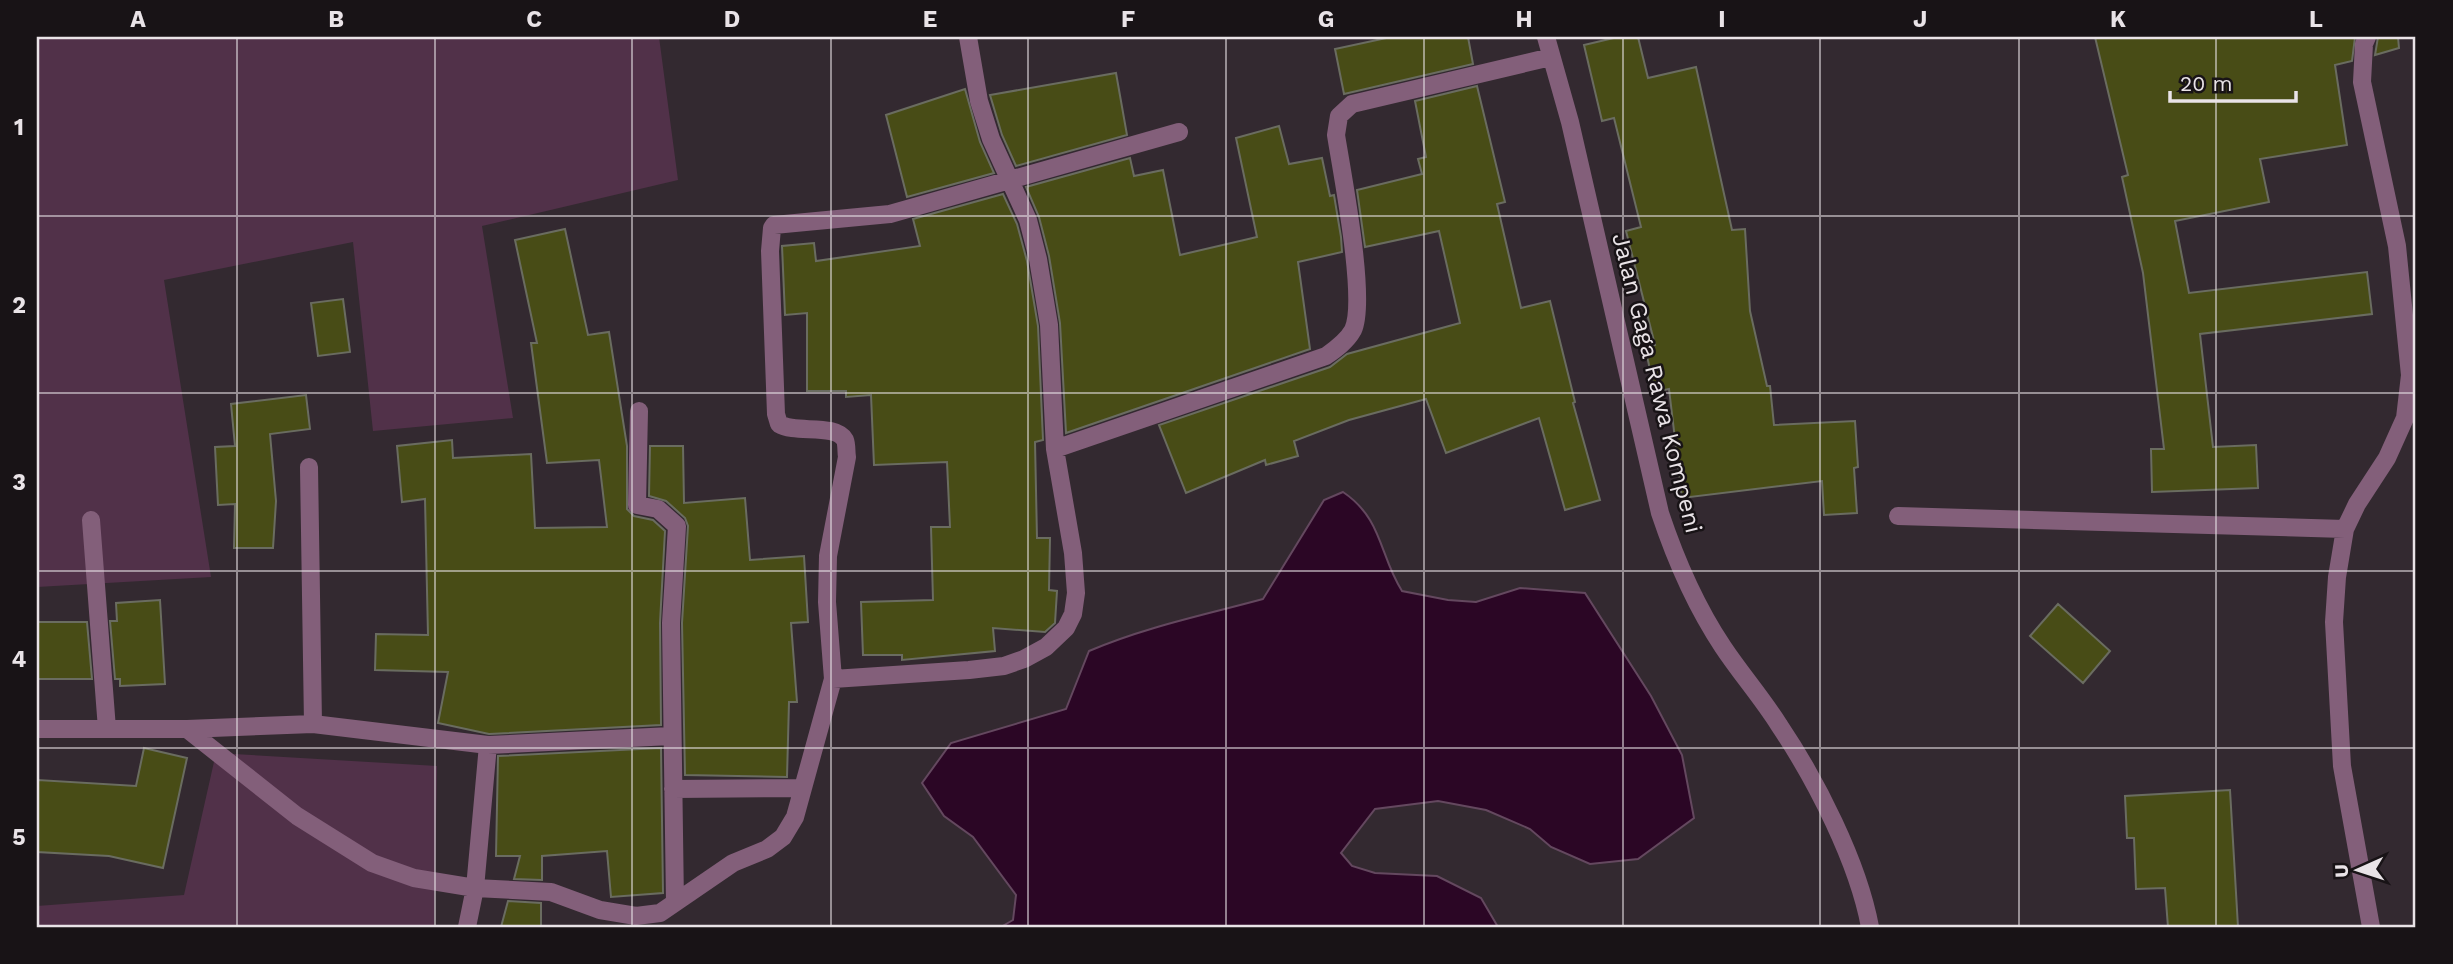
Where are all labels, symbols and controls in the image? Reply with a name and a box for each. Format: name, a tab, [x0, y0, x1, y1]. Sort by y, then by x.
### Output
text: A	[130, 6, 146, 33]
text: B	[328, 6, 344, 33]
text: C	[526, 6, 542, 33]
text: D	[724, 6, 740, 33]
text: E	[923, 6, 937, 33]
text: F	[1121, 6, 1135, 33]
text: G	[1318, 6, 1334, 33]
text: H	[1515, 6, 1533, 33]
text: I	[1718, 6, 1726, 33]
text: J	[1913, 6, 1927, 33]
text: K	[2110, 6, 2126, 33]
text: L	[2309, 6, 2323, 33]
scale bar	[2170, 60, 2296, 104]
text: 20 m	[2180, 71, 2232, 96]
text: 1	[14, 114, 24, 141]
street label: Jalan Gaga Rawa Kompeni	[1606, 230, 1708, 536]
text: 2	[12, 292, 26, 319]
text: 3	[12, 469, 26, 496]
text: 4	[12, 646, 27, 673]
text: 5	[12, 824, 26, 851]
north arrow	[2324, 834, 2394, 904]
text: U	[2330, 864, 2353, 878]

